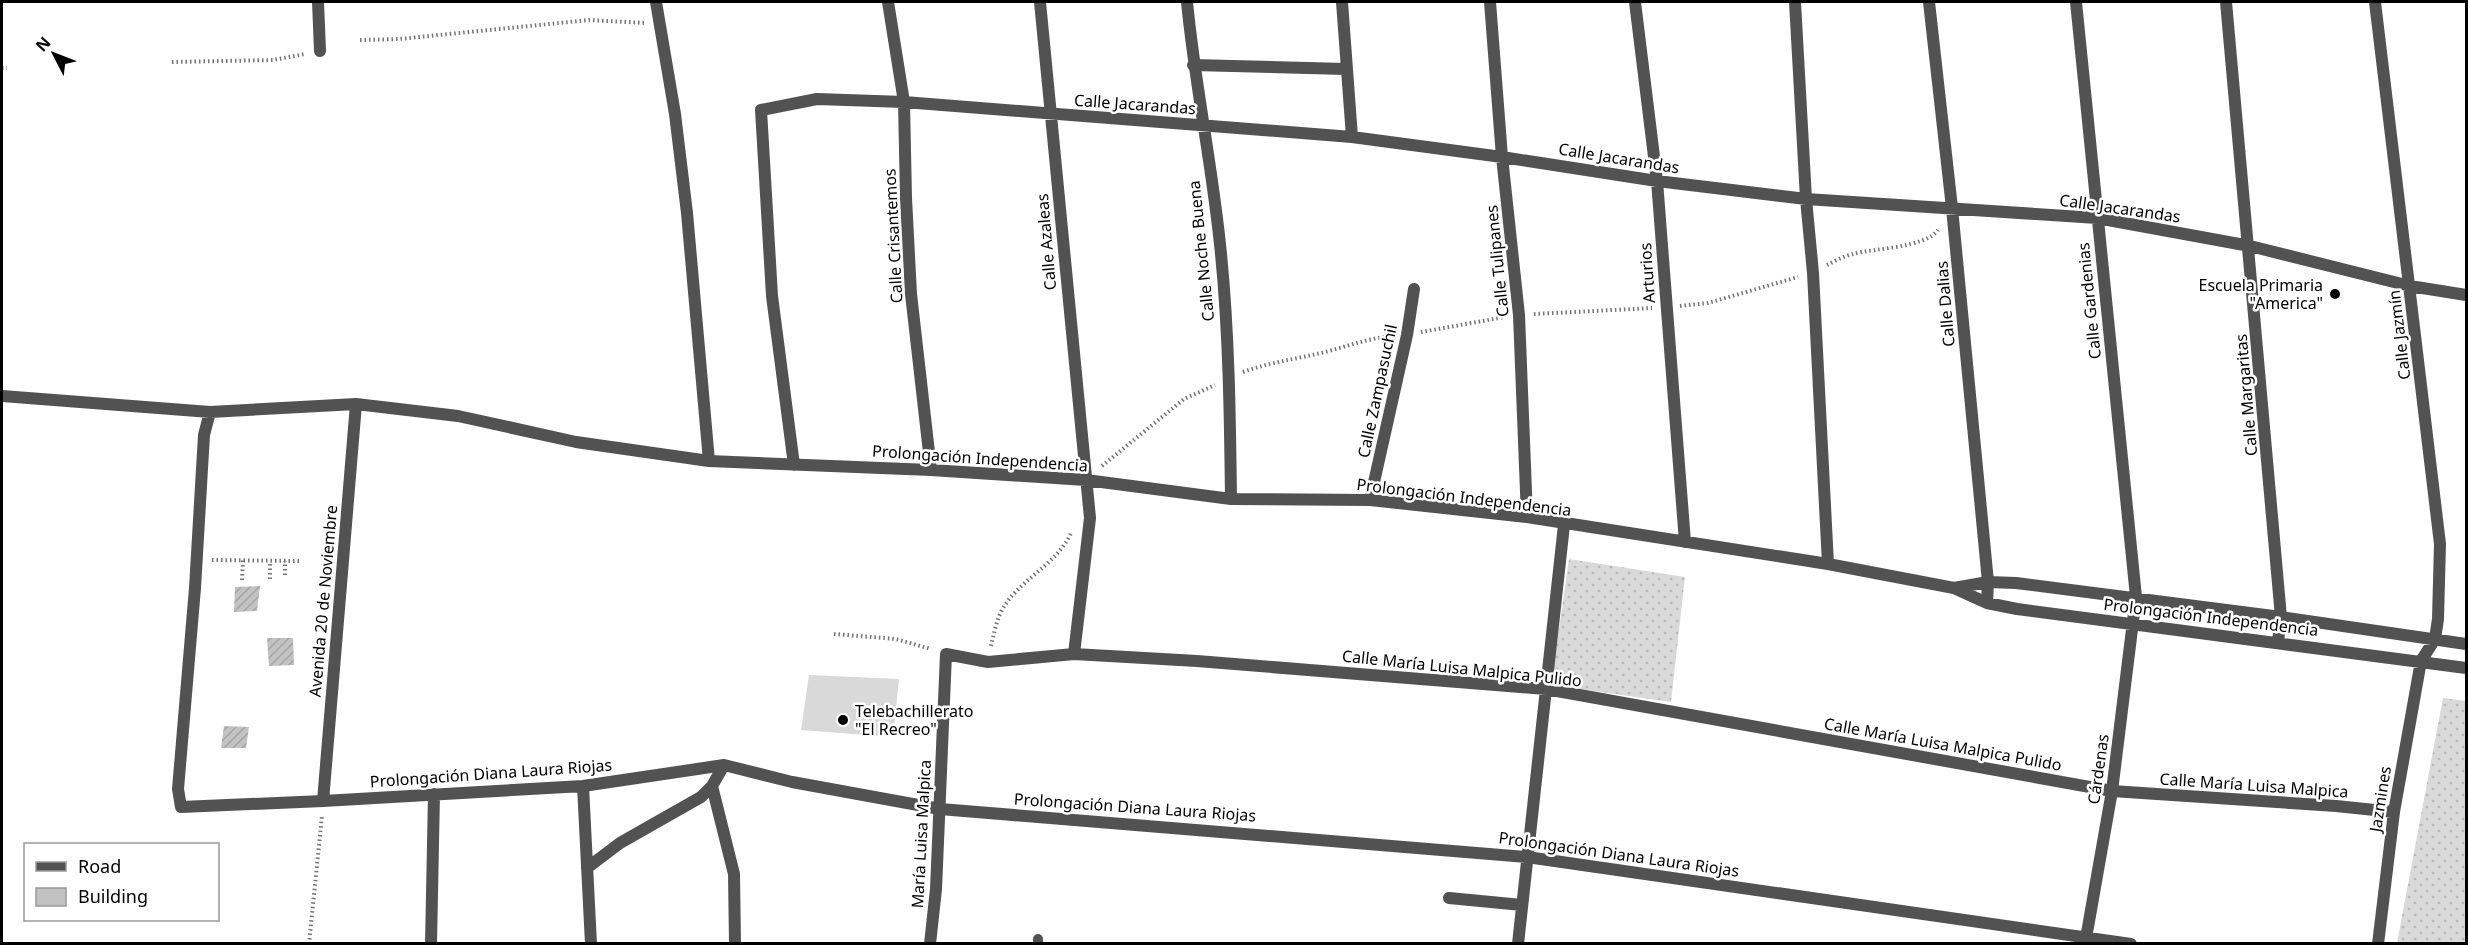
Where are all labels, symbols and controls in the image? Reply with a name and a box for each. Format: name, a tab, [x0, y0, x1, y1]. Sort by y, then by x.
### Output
north arrow	[24, 24, 84, 84]
text: N	[30, 32, 55, 56]
street label: Calle Jacarandas	[1073, 89, 1197, 119]
street label: Calle Jacarandas	[1557, 138, 1681, 178]
street label: Calle Crisantemos	[878, 168, 908, 304]
street label: Calle Noche Buena	[1183, 180, 1219, 322]
street label: Calle Jacarandas	[2058, 189, 2182, 227]
street label: Calle Azaleas	[1031, 193, 1061, 291]
street label: Calle Tulipanes	[1480, 204, 1514, 318]
street label: Arturios	[1634, 242, 1660, 304]
street label: Calle Gardenias	[2072, 242, 2106, 360]
street label: Calle Dalias	[1930, 260, 1960, 348]
place label: Escuela Primaria "America"	[2199, 274, 2323, 314]
marker: Escuela Primaria "America"	[2328, 287, 2342, 301]
street label: Calle Jazmín	[2383, 289, 2415, 381]
street label: Calle Zampasuchil	[1352, 322, 1402, 460]
street label: Calle Margaritas	[2230, 333, 2262, 457]
street label: Prolongación Independencia	[871, 439, 1089, 477]
street label: Prolongación Independencia	[1355, 473, 1573, 521]
street label: Avenida 20 de Noviembre	[304, 504, 342, 698]
street label: Prolongación Independencia	[2102, 593, 2320, 641]
street label: Calle María Luisa Malpica Pulido	[1341, 644, 1583, 692]
place label: Telebachillerato "El Recreo"	[855, 700, 973, 740]
street label: Calle María Luisa Malpica Pulido	[1822, 712, 2064, 776]
marker: Telebachillerato "El Recreo"	[836, 713, 850, 727]
street label: Cárdenas	[2082, 732, 2114, 806]
street label: Prolongación Diana Laura Riojas	[369, 754, 613, 792]
street label: María Luisa Malpica	[906, 759, 936, 909]
street label: Jazmines	[2364, 764, 2396, 836]
street label: Calle María Luisa Malpica	[2159, 767, 2349, 803]
street label: Prolongación Diana Laura Riojas	[1013, 788, 1257, 826]
street label: Prolongación Diana Laura Riojas	[1497, 826, 1741, 882]
legend	[24, 843, 219, 921]
text: Road	[78, 854, 121, 878]
text: Building	[78, 884, 148, 908]

